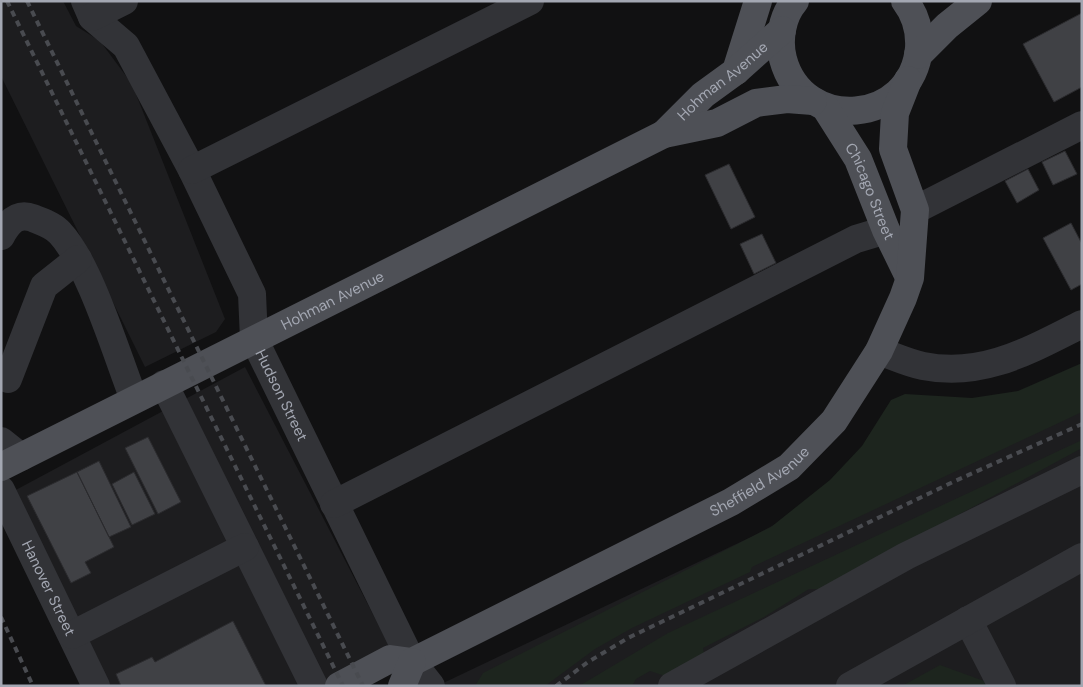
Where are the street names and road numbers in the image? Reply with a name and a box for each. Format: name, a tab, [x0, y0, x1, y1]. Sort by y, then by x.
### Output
street label: Hohman Avenue	[673, 37, 772, 125]
street label: Chicago Street	[840, 139, 899, 243]
street label: Hohman Avenue	[278, 266, 387, 335]
street label: Hudson Street	[251, 346, 312, 445]
street label: Sheffield Avenue	[706, 442, 814, 521]
street label: Hanover Street	[17, 537, 80, 639]

